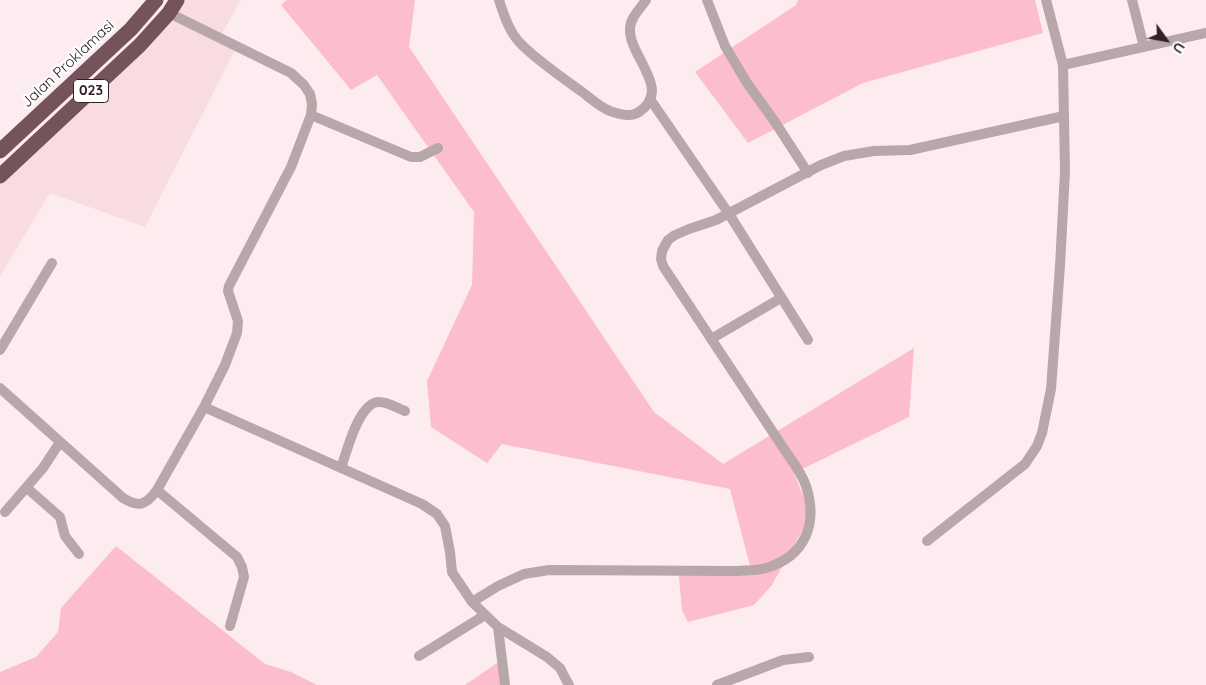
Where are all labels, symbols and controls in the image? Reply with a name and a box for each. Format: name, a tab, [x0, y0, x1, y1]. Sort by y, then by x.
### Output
north arrow	[1141, 15, 1191, 65]
street label: Jalan Proklamasi	[18, 17, 118, 111]
text: U	[1168, 39, 1189, 57]
road number: 023	[74, 80, 108, 102]

